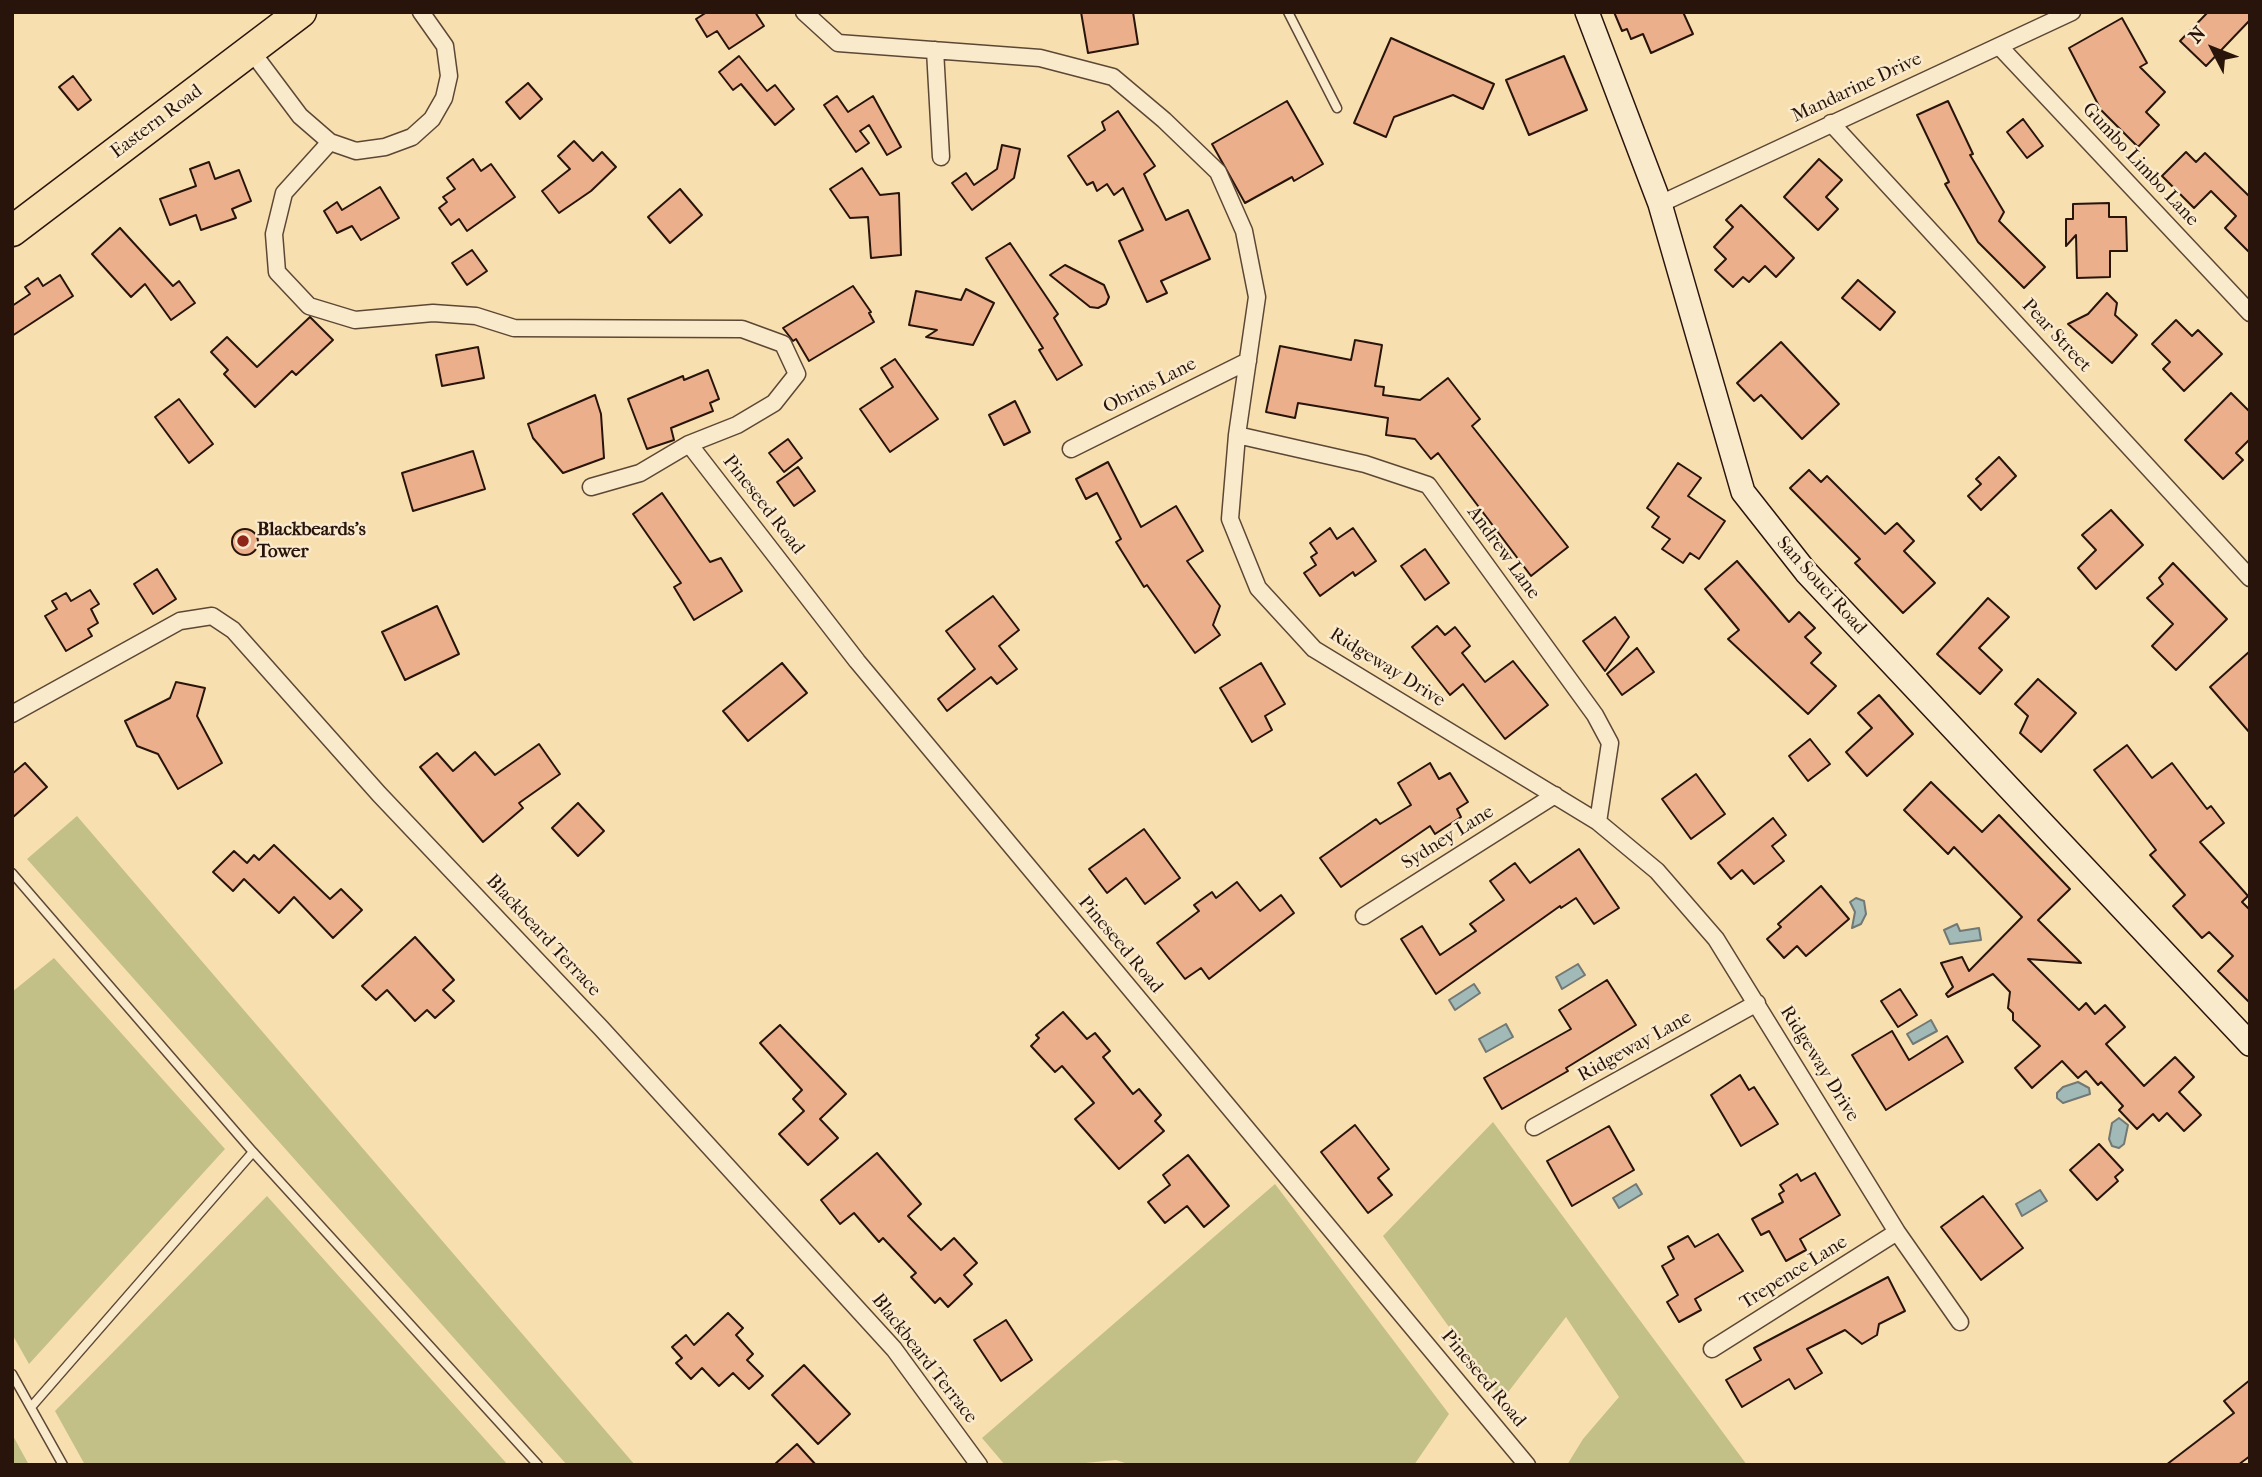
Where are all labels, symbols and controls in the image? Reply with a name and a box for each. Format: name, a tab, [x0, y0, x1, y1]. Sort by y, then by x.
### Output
north arrow	[2178, 14, 2248, 84]
text: N	[2184, 22, 2210, 48]
street label: Mandarine Drive	[1788, 48, 1926, 128]
street label: Eastern Road	[107, 80, 207, 164]
street label: Gumbo Limbo Lane	[2077, 98, 2203, 232]
street label: Pear Street	[2016, 295, 2096, 377]
street label: Obrins Lane	[1100, 353, 1200, 419]
street label: Pineseed Road	[717, 451, 809, 559]
street label: Andrew Lane	[1462, 502, 1544, 604]
place label: Blackbeards's Tower	[257, 519, 366, 563]
street label: San Souci Road	[1771, 532, 1871, 640]
marker: Blackbeards's Tower	[235, 533, 251, 549]
street label: Ridgeway Drive	[1325, 623, 1449, 713]
street label: Sydney Lane	[1398, 801, 1498, 875]
street label: Blackbeard Terrace	[481, 870, 605, 1002]
street label: Pineseed Road	[1073, 892, 1167, 998]
street label: Ridgeway Drive	[1774, 1002, 1864, 1126]
street label: Ridgeway Lane	[1574, 1006, 1696, 1088]
street label: Trepence Lane	[1736, 1231, 1852, 1315]
street label: Blackbeard Terrace	[866, 1290, 982, 1428]
street label: Pineseed Road	[1436, 1326, 1530, 1432]

